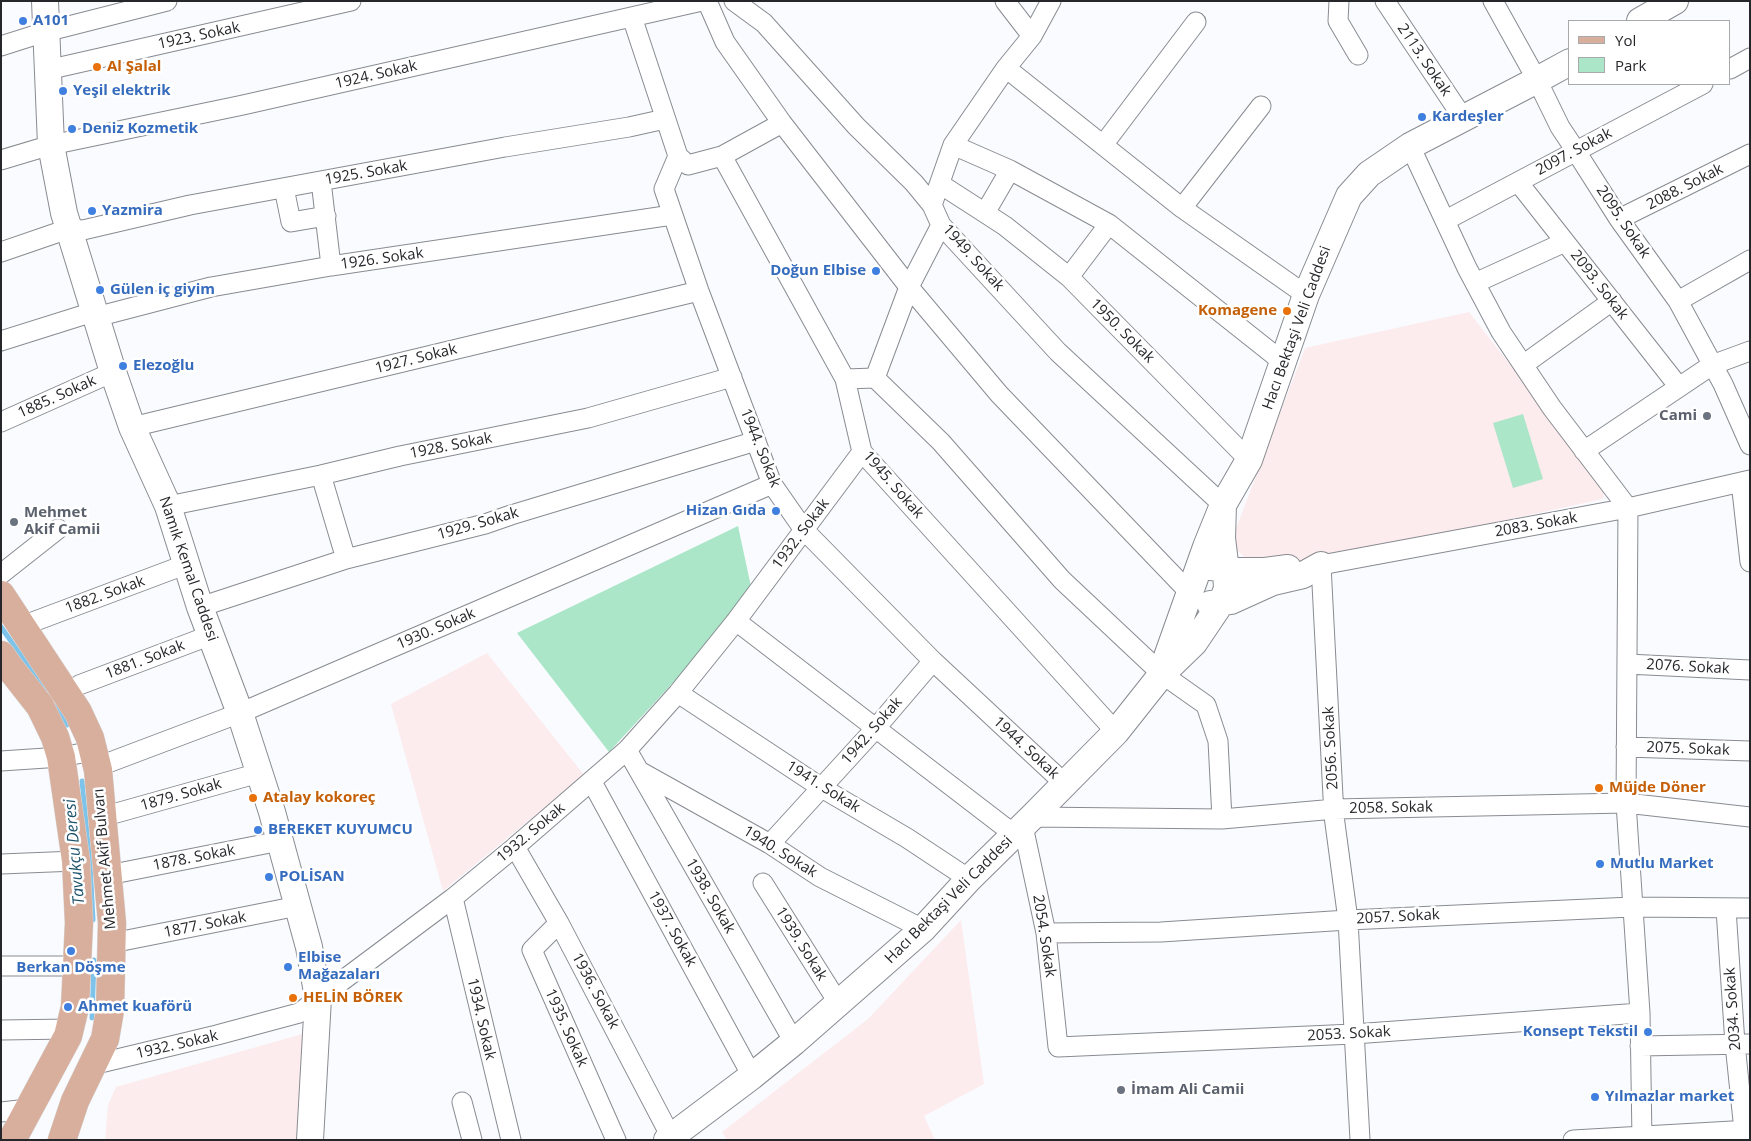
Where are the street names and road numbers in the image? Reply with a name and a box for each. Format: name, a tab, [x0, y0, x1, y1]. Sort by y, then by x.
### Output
street label: 1923. Sokak	[156, 19, 242, 53]
street label: 2113. Sokak	[1393, 20, 1455, 100]
street label: 1924. Sokak	[333, 57, 419, 93]
street label: 2097. Sokak	[1533, 124, 1615, 180]
street label: 1925. Sokak	[323, 157, 409, 189]
street label: 2088. Sokak	[1644, 160, 1726, 214]
street label: 2095. Sokak	[1592, 182, 1654, 262]
street label: 1949. Sokak	[938, 221, 1008, 295]
street label: 1926. Sokak	[339, 244, 425, 274]
street label: Hacı Bektaşi Veli Caddesi	[1259, 244, 1335, 412]
street label: 2093. Sokak	[1566, 247, 1632, 323]
street label: 1950. Sokak	[1086, 295, 1158, 367]
street label: 1927. Sokak	[373, 340, 459, 378]
street label: 1885. Sokak	[15, 372, 99, 422]
street label: 1944. Sokak	[736, 406, 784, 490]
street label: 1928. Sokak	[408, 429, 494, 463]
street label: 1945. Sokak	[859, 448, 927, 522]
street label: Namık Kemal Caddesi	[155, 494, 221, 644]
street label: 1932. Sokak	[769, 495, 833, 573]
street label: 1929. Sokak	[435, 504, 521, 544]
street label: 2083. Sokak	[1493, 509, 1579, 541]
street label: 1882. Sokak	[63, 572, 147, 618]
street label: 1930. Sokak	[394, 604, 478, 654]
street label: 1881. Sokak	[103, 637, 187, 683]
street label: 2076. Sokak	[1646, 656, 1730, 678]
street label: 1942. Sokak	[838, 694, 906, 768]
street label: 2056. Sokak	[1320, 706, 1342, 790]
street label: 1944. Sokak	[989, 713, 1063, 783]
street label: 2075. Sokak	[1646, 739, 1730, 759]
street label: 1941. Sokak	[783, 757, 863, 817]
street label: 1879. Sokak	[138, 775, 224, 815]
street label: Mehmet Akif Bulvarı	[90, 788, 120, 930]
street label: 2058. Sokak	[1349, 798, 1433, 818]
street label: 1932. Sokak	[493, 799, 569, 867]
street label: 1940. Sokak	[740, 822, 820, 882]
street label: Hacı Bektaşi Veli Caddesi	[881, 832, 1017, 968]
street label: 1878. Sokak	[151, 841, 237, 875]
street label: 1938. Sokak	[681, 855, 739, 937]
street label: 1937. Sokak	[644, 888, 700, 970]
street label: 2054. Sokak	[1029, 893, 1059, 979]
street label: 1939. Sokak	[771, 904, 831, 984]
street label: 2057. Sokak	[1356, 906, 1440, 928]
street label: 1877. Sokak	[162, 908, 248, 942]
street label: 1936. Sokak	[567, 950, 623, 1032]
street label: 2034. Sokak	[1721, 967, 1745, 1051]
street label: 1934. Sokak	[463, 976, 499, 1062]
street label: 1935. Sokak	[541, 986, 591, 1070]
street label: 2053. Sokak	[1307, 1023, 1391, 1045]
street label: 1932. Sokak	[134, 1027, 220, 1063]

